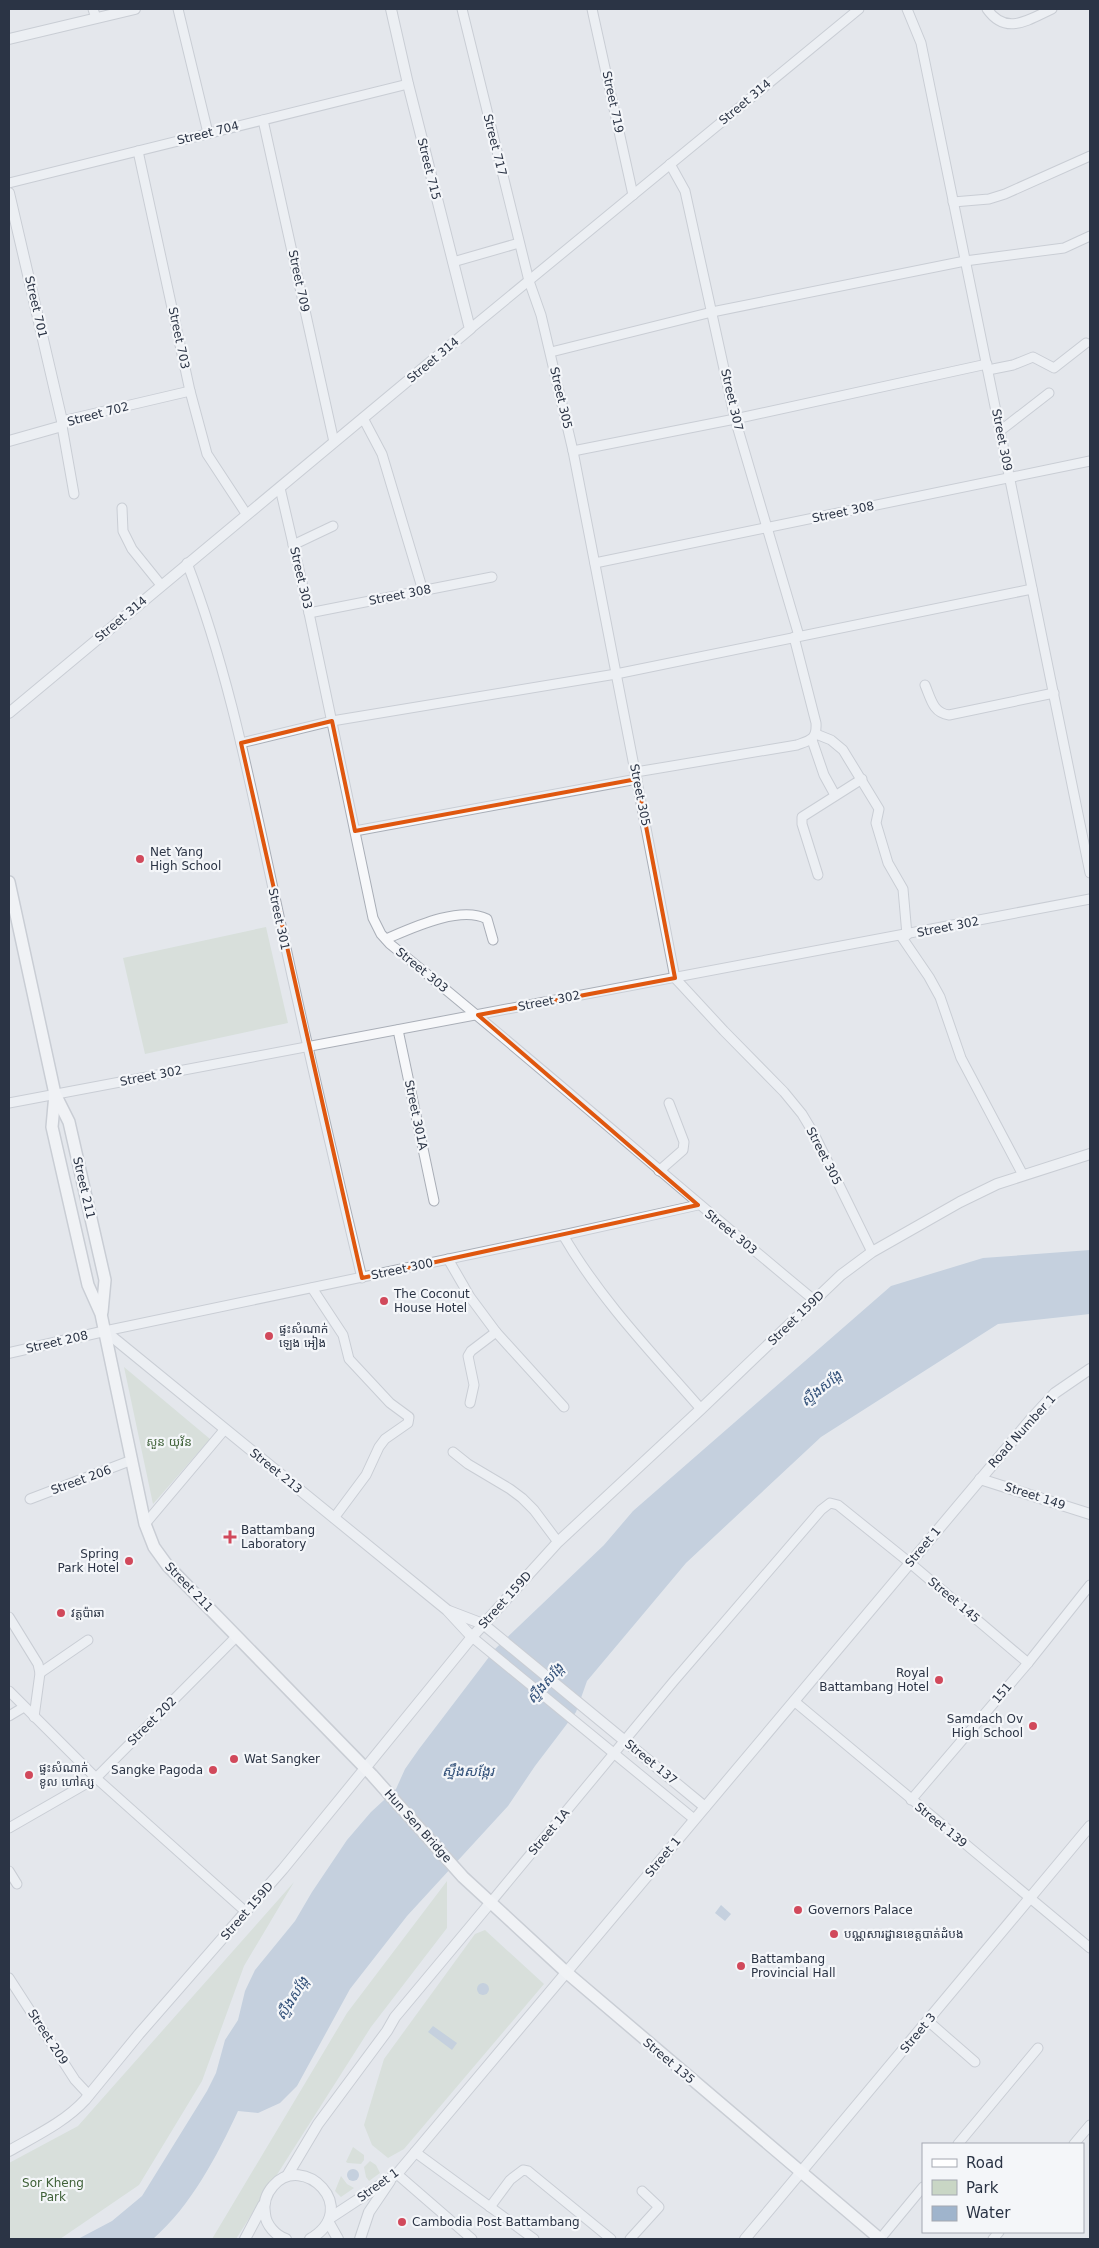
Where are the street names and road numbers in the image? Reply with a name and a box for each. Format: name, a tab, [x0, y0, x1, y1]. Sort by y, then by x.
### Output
street label: Street 719	[600, 70, 626, 134]
street label: Street 314	[716, 76, 774, 128]
street label: Street 717	[481, 113, 509, 177]
street label: Street 704	[176, 119, 240, 147]
street label: Street 715	[415, 137, 443, 201]
street label: Street 709	[286, 249, 312, 313]
street label: Street 701	[22, 275, 50, 339]
street label: Street 703	[166, 306, 192, 370]
street label: Street 314	[404, 334, 462, 386]
street label: Street 305	[547, 366, 575, 430]
street label: Street 307	[718, 368, 746, 432]
street label: Street 702	[66, 399, 130, 429]
street label: Street 309	[989, 408, 1015, 472]
street label: Street 308	[811, 499, 875, 525]
street label: Street 303	[287, 546, 315, 610]
street label: Street 308	[368, 582, 432, 608]
street label: Street 314	[92, 593, 150, 645]
street label: Street 305	[627, 763, 653, 827]
street label: Street 301	[266, 887, 292, 951]
street label: Street 302	[916, 914, 980, 940]
street label: Street 303	[393, 945, 451, 995]
street label: Street 302	[517, 988, 581, 1014]
street label: Street 302	[119, 1063, 183, 1089]
street label: Street 301A	[402, 1079, 430, 1152]
street label: Street 305	[803, 1125, 845, 1187]
street label: Street 211	[70, 1156, 98, 1220]
street label: Street 303	[702, 1207, 760, 1257]
street label: Street 300	[370, 1256, 434, 1282]
street label: Street 159D	[765, 1288, 827, 1348]
street label: Street 208	[25, 1328, 89, 1356]
street label: Road Number 1	[985, 1392, 1059, 1470]
street label: Street 213	[247, 1446, 305, 1496]
street label: Street 206	[49, 1463, 113, 1497]
street label: Street 149	[1003, 1480, 1067, 1512]
street label: Street 1	[902, 1524, 944, 1570]
street label: Street 211	[162, 1559, 216, 1615]
street label: Street 159D	[476, 1568, 534, 1632]
street label: Street 145	[925, 1574, 983, 1626]
street label: 151	[989, 1680, 1015, 1706]
street label: Street 202	[125, 1694, 179, 1748]
street label: Street 137	[622, 1737, 680, 1787]
street label: Hun Sen Bridge	[381, 1787, 455, 1865]
street label: Street 139	[912, 1800, 970, 1850]
street label: Street 1A	[526, 1805, 573, 1858]
street label: Street 1	[642, 1834, 684, 1880]
street label: Street 159D	[218, 1879, 276, 1943]
street label: Street 209	[25, 2007, 71, 2067]
street label: Street 3	[897, 2010, 939, 2056]
street label: Street 135	[640, 2035, 698, 2087]
street label: Street 1	[355, 2165, 401, 2205]

